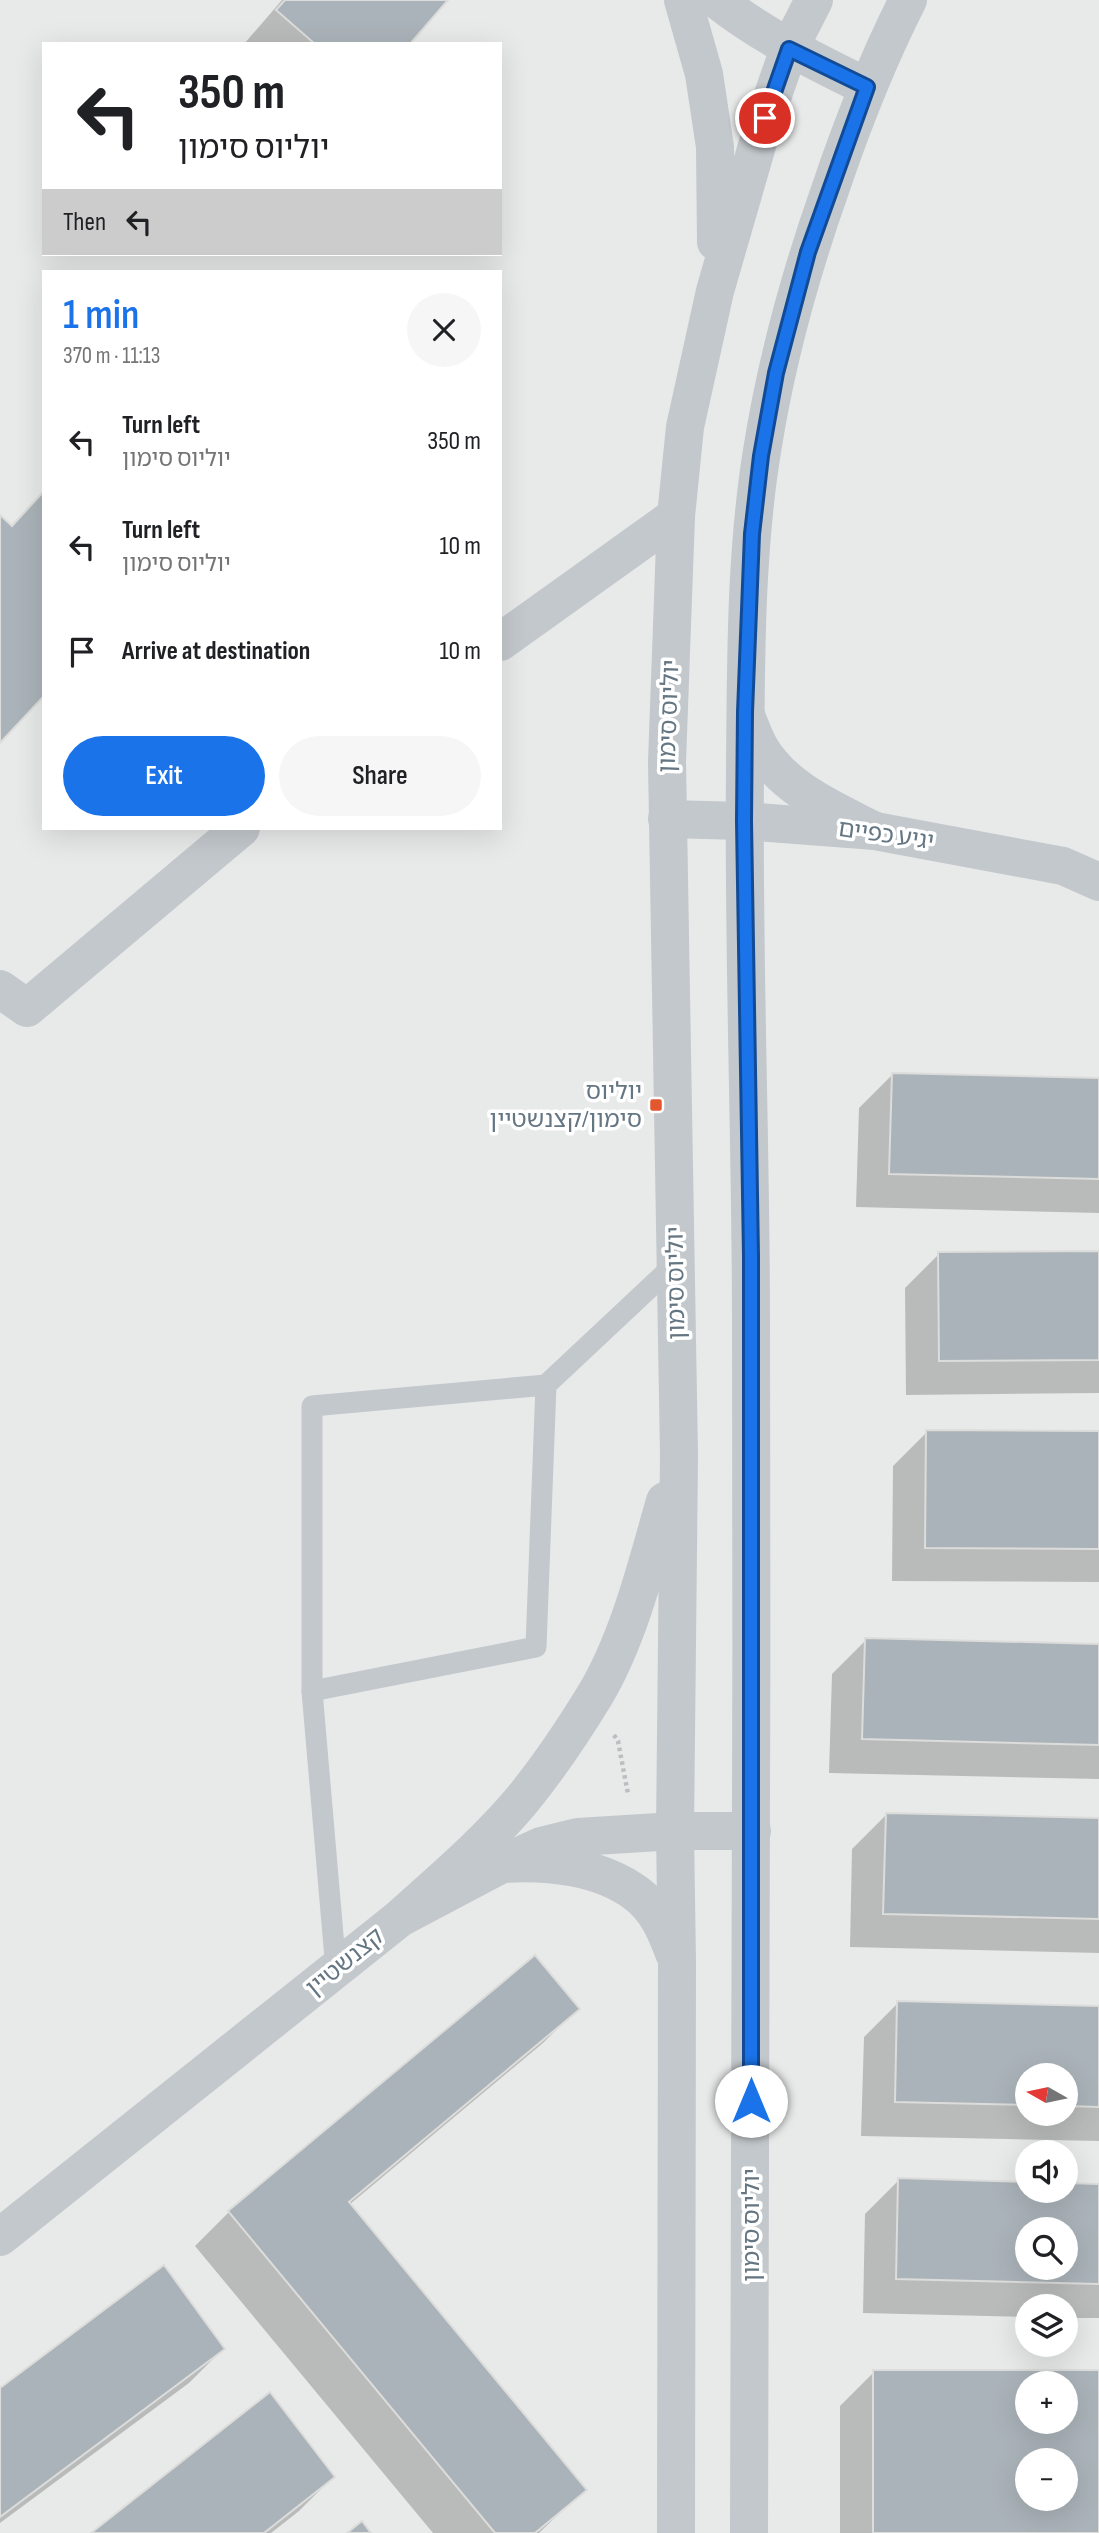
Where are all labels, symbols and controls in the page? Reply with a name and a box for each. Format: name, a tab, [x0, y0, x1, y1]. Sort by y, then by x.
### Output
text: 350 m	[178, 64, 285, 123]
icon: left	[63, 70, 154, 161]
pin	[735, 88, 795, 148]
icon: arrive	[746, 99, 784, 137]
text: יוליוס סימון	[178, 129, 329, 168]
icon: left	[120, 203, 158, 241]
text: Then	[63, 207, 106, 238]
text: 1 min	[63, 290, 139, 341]
button: close	[407, 293, 481, 367]
text: 370 m · 11:13	[63, 342, 160, 370]
text: Turn left	[122, 410, 200, 441]
icon: left	[63, 423, 101, 461]
text: 350 m	[427, 426, 481, 457]
text: יוליוס סימון	[122, 445, 231, 473]
text: Turn left	[122, 515, 200, 546]
icon: left	[63, 528, 101, 566]
text: 10 m	[439, 531, 481, 562]
text: יוליוס סימון	[122, 550, 231, 578]
icon: arrive	[63, 633, 101, 671]
text: Arrive at destination	[122, 636, 310, 667]
text: 10 m	[439, 636, 481, 667]
street label: יוליוס סימון	[653, 659, 685, 773]
button: Exit	[63, 736, 265, 816]
button: Share	[279, 736, 481, 816]
street label: יגיע כפיים	[836, 814, 936, 856]
place label: יוליוס סימון/קצנשטיין	[490, 1077, 642, 1134]
marker: יוליוס סימון/קצנשטיין	[648, 1097, 664, 1113]
street label: יוליוס סימון	[661, 1226, 691, 1340]
street label: קצנשטיין	[300, 1922, 390, 2002]
north arrow	[1015, 2063, 1078, 2126]
map controls	[1015, 2063, 1078, 2511]
position arrow	[714, 2064, 788, 2138]
button: sound	[1015, 2140, 1078, 2203]
street label: יוליוס סימון	[737, 2168, 766, 2282]
button: search	[1015, 2217, 1078, 2280]
button: layers	[1015, 2294, 1078, 2357]
button: +	[1015, 2371, 1078, 2434]
button: −	[1015, 2448, 1078, 2511]

